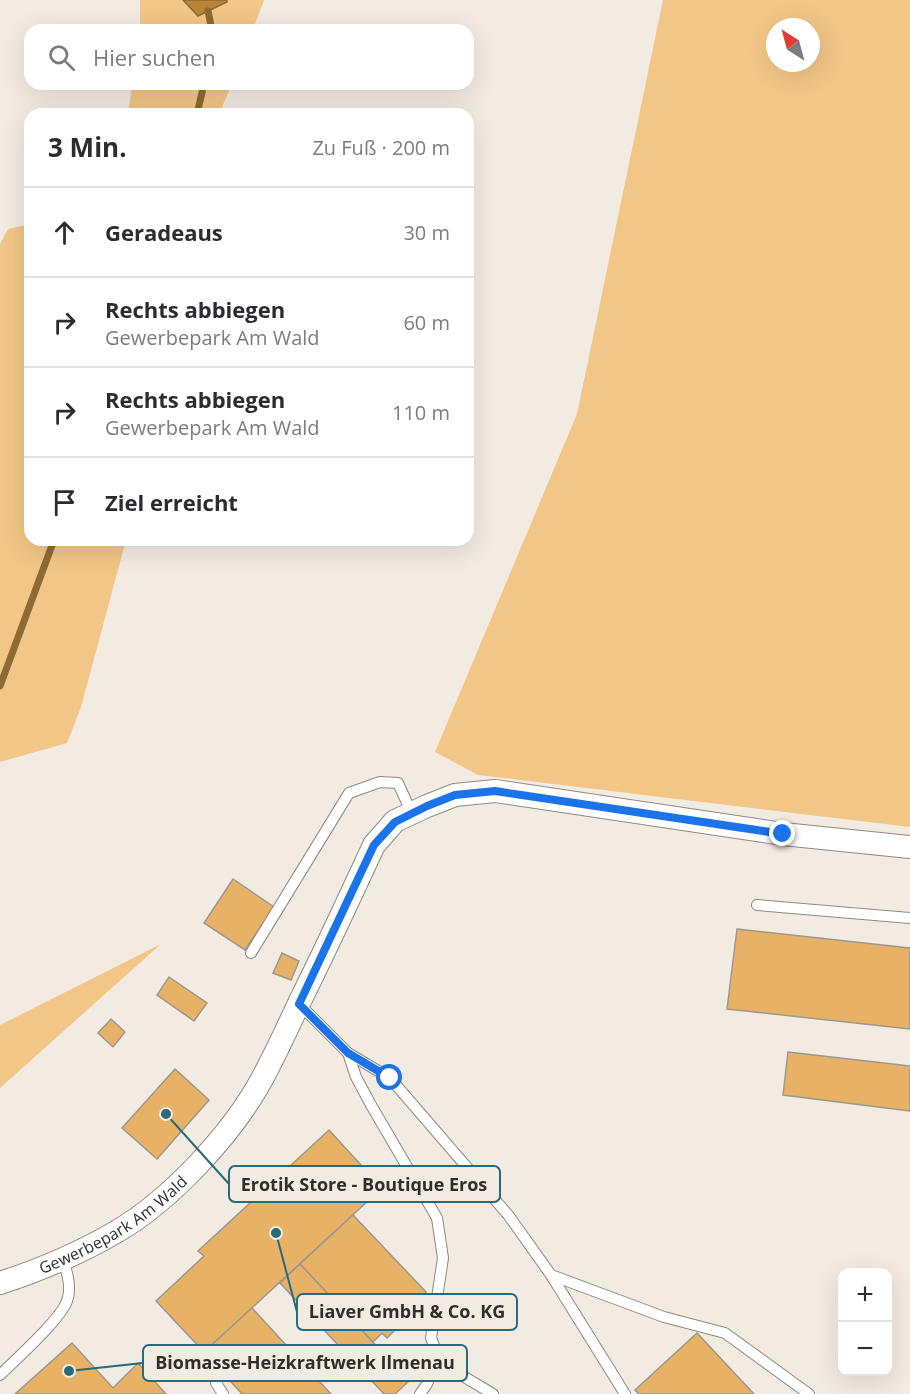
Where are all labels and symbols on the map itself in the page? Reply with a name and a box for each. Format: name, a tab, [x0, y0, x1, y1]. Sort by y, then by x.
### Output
north arrow	[766, 18, 820, 72]
route end	[769, 820, 795, 846]
route start	[376, 1064, 402, 1090]
callout: Erotik Store - Boutique Eros	[229, 1166, 500, 1202]
street label: Gewerbepark Am Wald	[36, 1171, 192, 1279]
text: Erotik Store - Boutique Eros	[241, 1172, 487, 1196]
callout: Liaver GmbH & Co. KG	[297, 1294, 517, 1330]
text: Liaver GmbH & Co. KG	[309, 1299, 505, 1323]
callout: Biomasse-Heizkraftwerk Ilmenau	[143, 1345, 467, 1381]
text: Biomasse-Heizkraftwerk Ilmenau	[155, 1350, 455, 1374]

